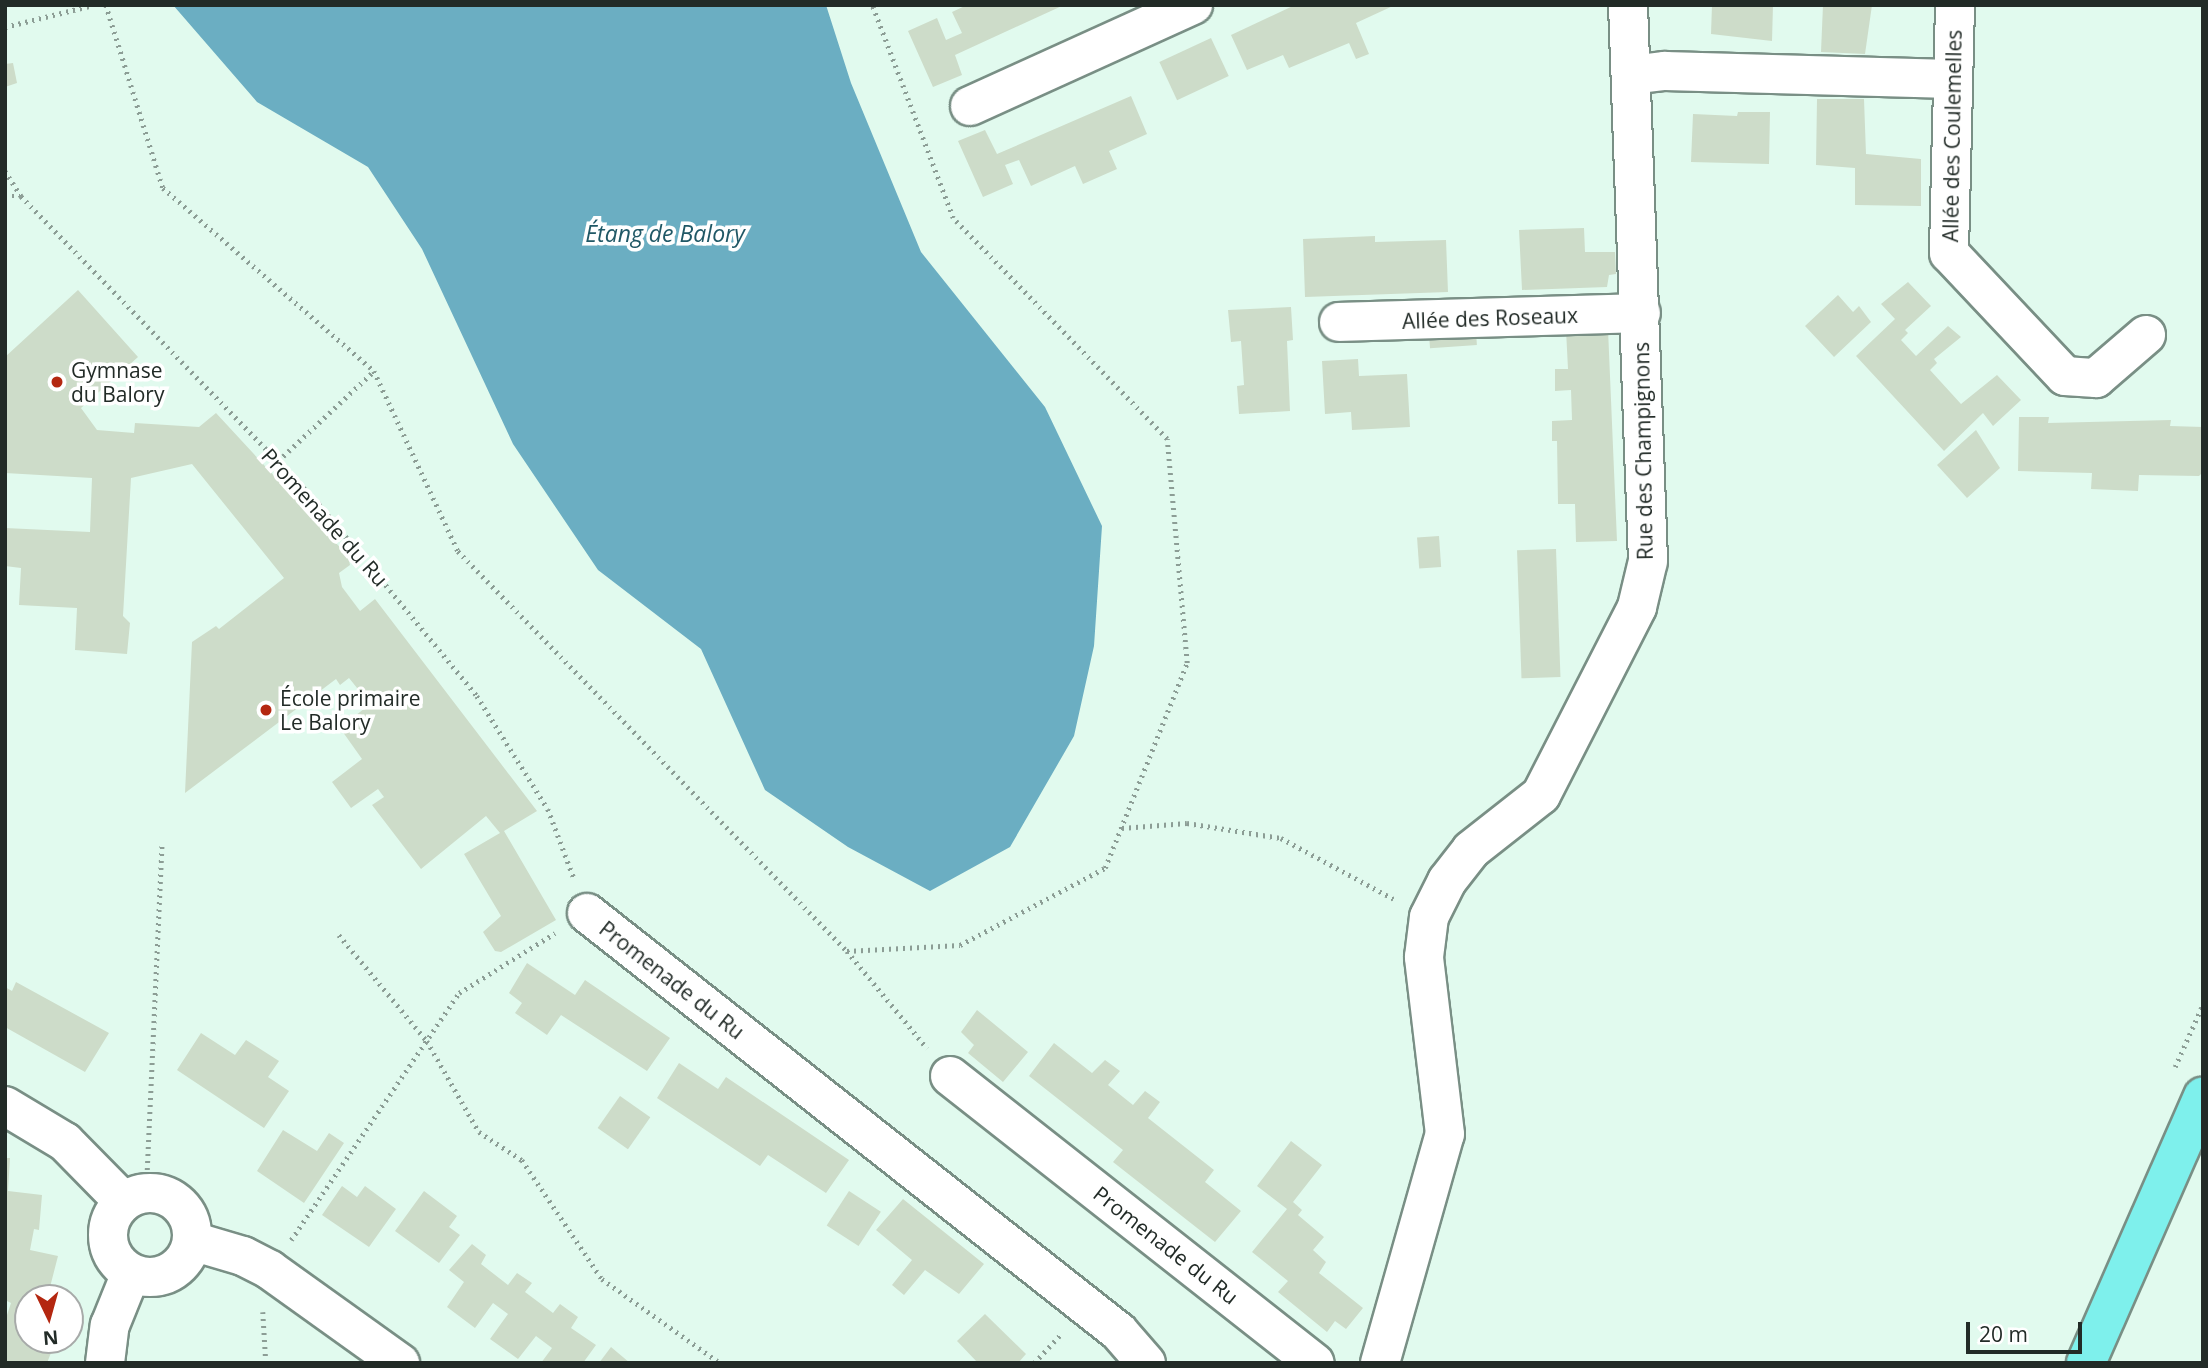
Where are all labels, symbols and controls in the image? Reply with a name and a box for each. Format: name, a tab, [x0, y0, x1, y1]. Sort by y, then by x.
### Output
street label: Allée des Coulemelles	[1938, 30, 1966, 242]
water label: Étang de Balory	[585, 219, 745, 247]
street label: Allée des Roseaux	[1402, 302, 1578, 334]
street label: Rue des Champignons	[1628, 342, 1658, 560]
place label: Gymnase du Balory	[71, 357, 164, 407]
marker: Gymnase du Balory	[49, 374, 65, 390]
street label: Promenade du Ru	[257, 443, 393, 591]
place label: École primaire Le Balory	[280, 685, 420, 735]
marker: École primaire Le Balory	[258, 702, 274, 718]
street label: Promenade du Ru	[595, 916, 749, 1044]
street label: Promenade du Ru	[1089, 1181, 1243, 1309]
north arrow	[14, 1284, 84, 1354]
scale bar	[1970, 1308, 2086, 1352]
text: 20 m	[1979, 1320, 2028, 1348]
text: N	[42, 1324, 59, 1352]

